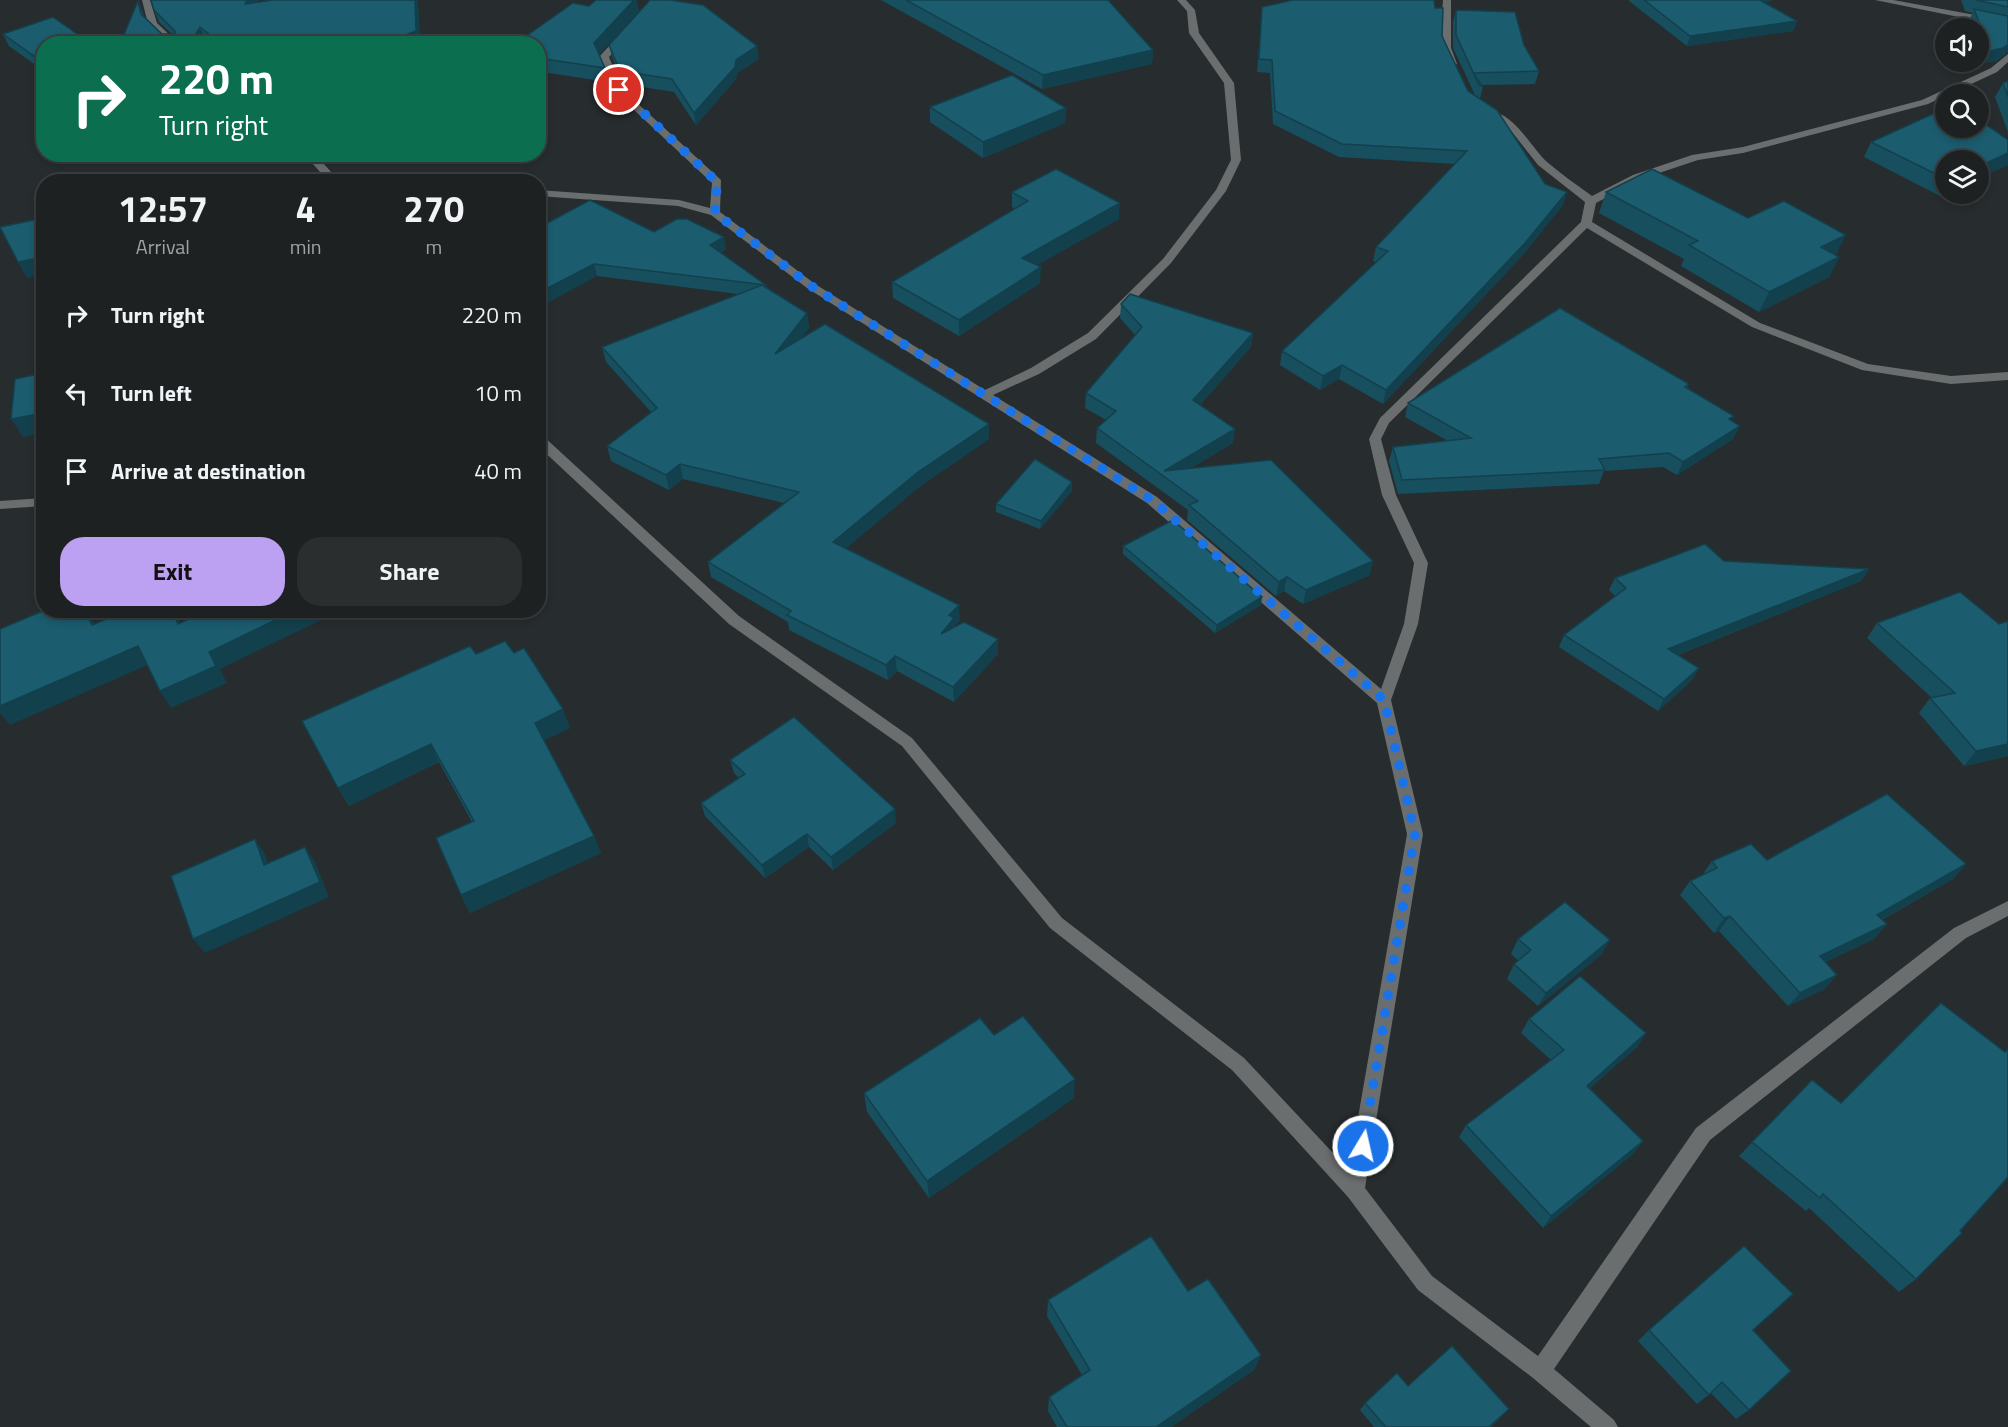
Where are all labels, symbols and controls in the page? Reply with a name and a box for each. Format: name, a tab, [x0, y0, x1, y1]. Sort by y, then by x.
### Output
map controls	[1935, 18, 1989, 204]
button: sound	[1935, 18, 1989, 72]
text: 220 m	[159, 46, 274, 110]
icon: right	[60, 60, 138, 138]
pin	[593, 64, 644, 115]
icon: arrive	[602, 73, 635, 106]
button: search	[1935, 84, 1989, 138]
text: Turn right	[159, 104, 268, 145]
button: layers	[1935, 150, 1989, 204]
text: 12:57	[118, 181, 208, 236]
text: 4	[296, 181, 316, 236]
text: 270	[404, 181, 464, 236]
text: Arrival	[136, 231, 190, 262]
text: min	[290, 231, 322, 262]
text: m	[425, 231, 442, 262]
text: Turn right	[111, 298, 205, 332]
text: 220 m	[462, 298, 522, 332]
icon: right	[60, 299, 93, 332]
text: Turn left	[111, 376, 192, 410]
text: 10 m	[474, 376, 522, 410]
icon: left	[60, 377, 93, 410]
text: Arrive at destination	[111, 454, 306, 488]
text: 40 m	[474, 454, 522, 488]
icon: arrive	[60, 455, 93, 488]
button: Exit	[60, 537, 285, 606]
button: Share	[297, 537, 522, 606]
position arrow	[1331, 1114, 1395, 1178]

